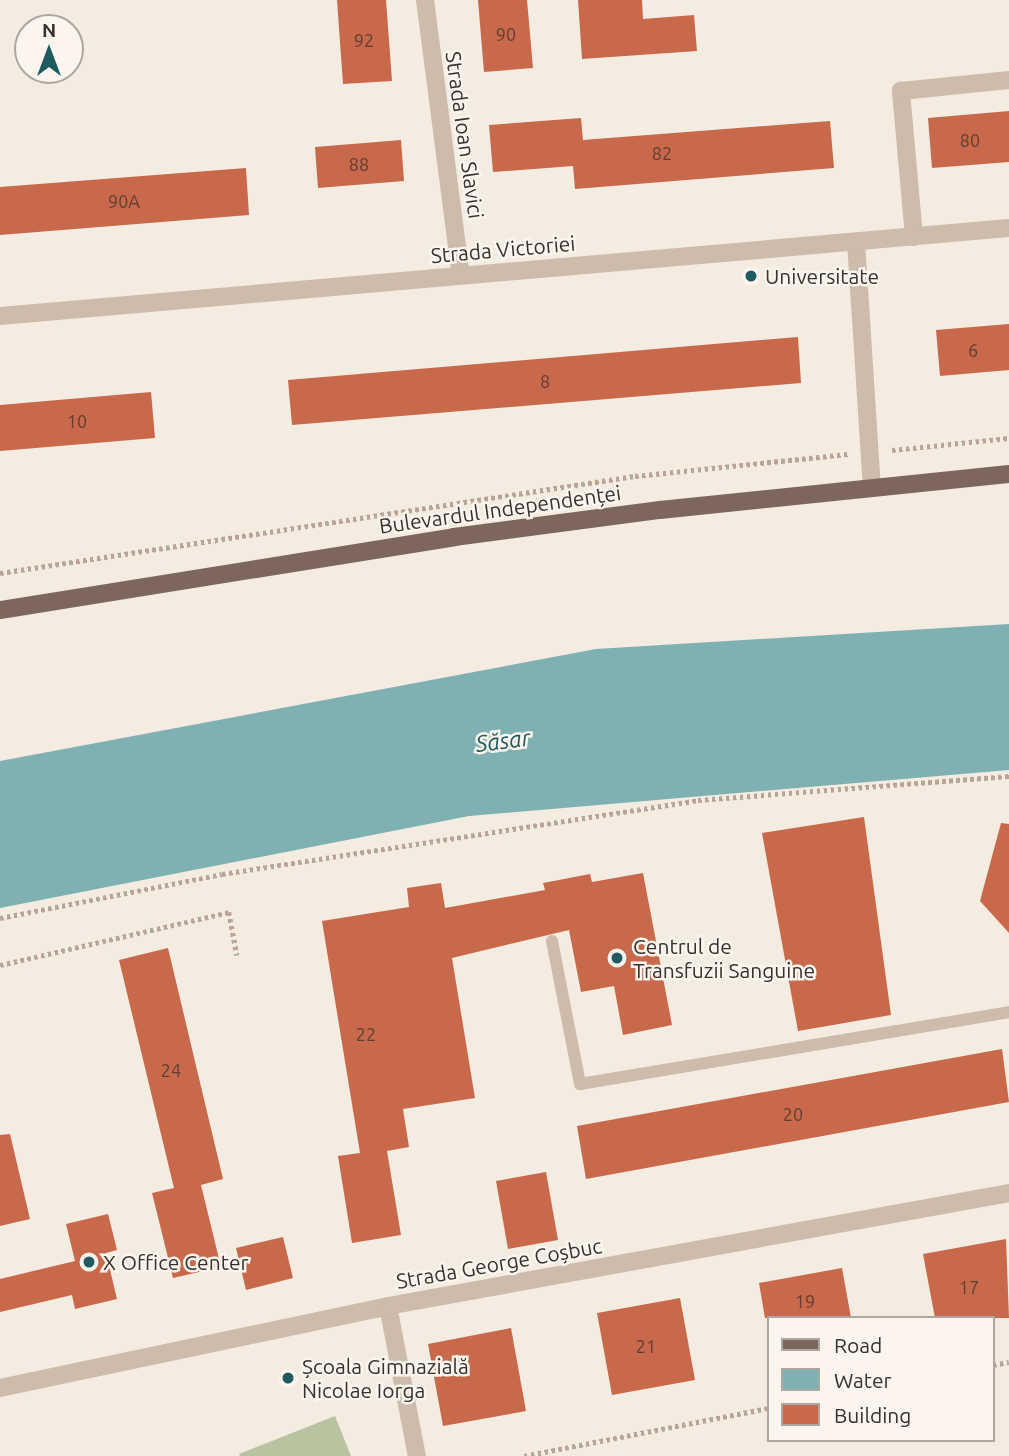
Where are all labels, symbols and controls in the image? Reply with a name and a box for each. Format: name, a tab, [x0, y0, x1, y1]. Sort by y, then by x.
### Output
north arrow	[14, 14, 84, 84]
text: N	[42, 19, 56, 41]
house number: 90	[496, 23, 516, 45]
house number: 92	[354, 29, 374, 51]
street label: Strada Ioan Slavici	[441, 50, 489, 220]
house number: 80	[960, 129, 980, 151]
house number: 82	[652, 142, 672, 164]
house number: 88	[349, 153, 369, 175]
house number: 90A	[108, 190, 140, 212]
street label: Strada Victoriei	[430, 230, 576, 268]
place label: Universitate	[765, 263, 879, 289]
marker: Universitate	[743, 268, 759, 284]
house number: 6	[968, 339, 978, 361]
house number: 8	[540, 370, 550, 392]
house number: 10	[67, 410, 87, 432]
street label: Bulevardul Independenței	[378, 480, 622, 538]
water label: Săsar	[474, 724, 532, 758]
place label: Centrul de Transfuzii Sanguine	[633, 933, 815, 983]
marker: Centrul de Transfuzii Sanguine	[607, 948, 627, 968]
house number: 22	[356, 1023, 376, 1045]
house number: 24	[161, 1059, 181, 1081]
house number: 20	[783, 1103, 803, 1125]
street label: Strada George Coșbuc	[394, 1232, 604, 1294]
place label: X Office Center	[103, 1249, 248, 1275]
marker: X Office Center	[81, 1254, 97, 1270]
house number: 17	[959, 1276, 979, 1298]
house number: 19	[795, 1290, 815, 1312]
legend	[768, 1316, 995, 1442]
text: Road	[834, 1333, 882, 1357]
house number: 21	[636, 1335, 656, 1357]
place label: Școala Gimnazială Nicolae Iorga	[302, 1353, 469, 1403]
text: Water	[834, 1368, 892, 1392]
marker: Școala Gimnazială Nicolae Iorga	[280, 1370, 296, 1386]
text: Building	[834, 1403, 911, 1427]

